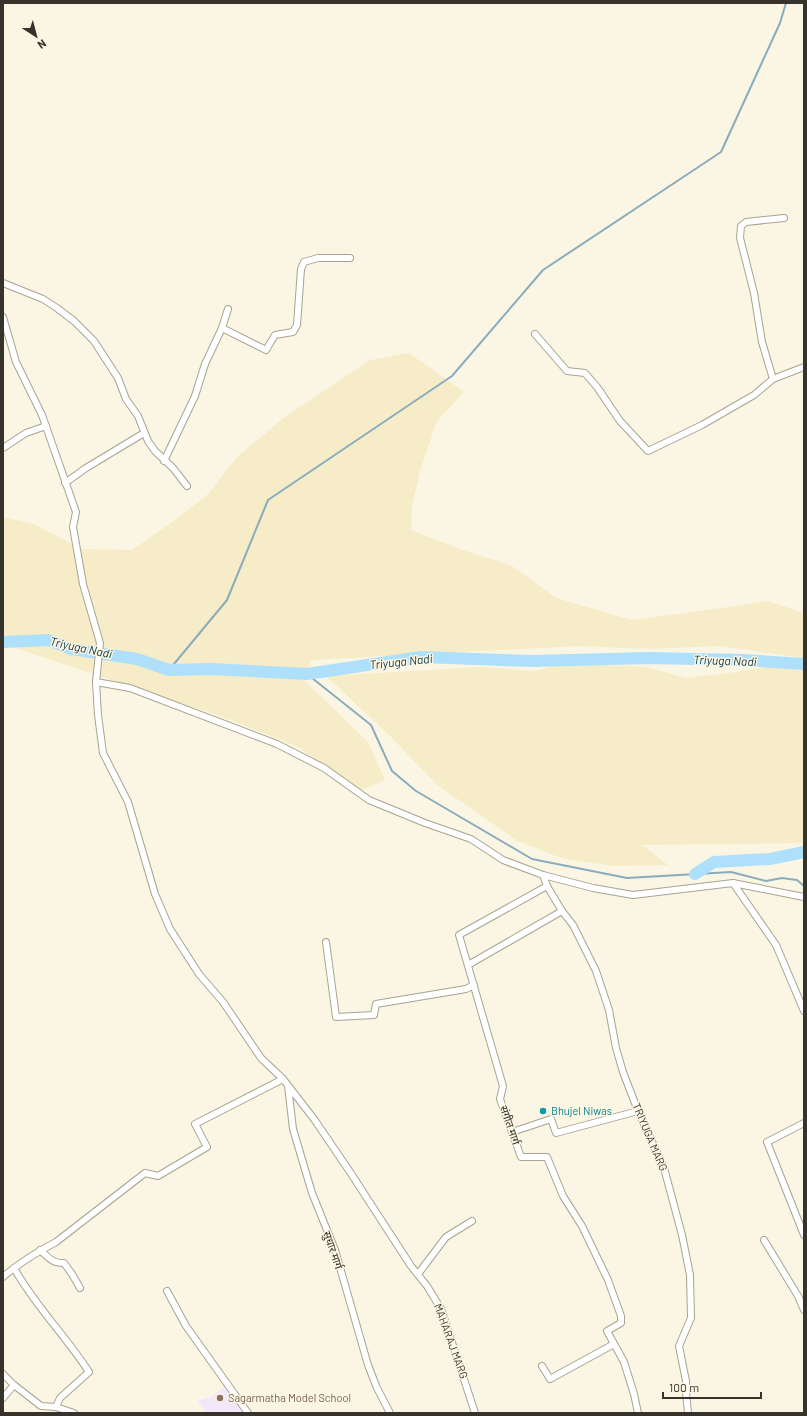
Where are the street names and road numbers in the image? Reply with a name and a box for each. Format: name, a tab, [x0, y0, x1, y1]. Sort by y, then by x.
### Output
street label: TRIYUGA MARG	[630, 1101, 671, 1173]
street label: संगीत मार्ग	[498, 1104, 524, 1147]
street label: सुधार मार्ग	[320, 1229, 346, 1272]
street label: MAHARAJ MARG	[432, 1301, 471, 1380]

